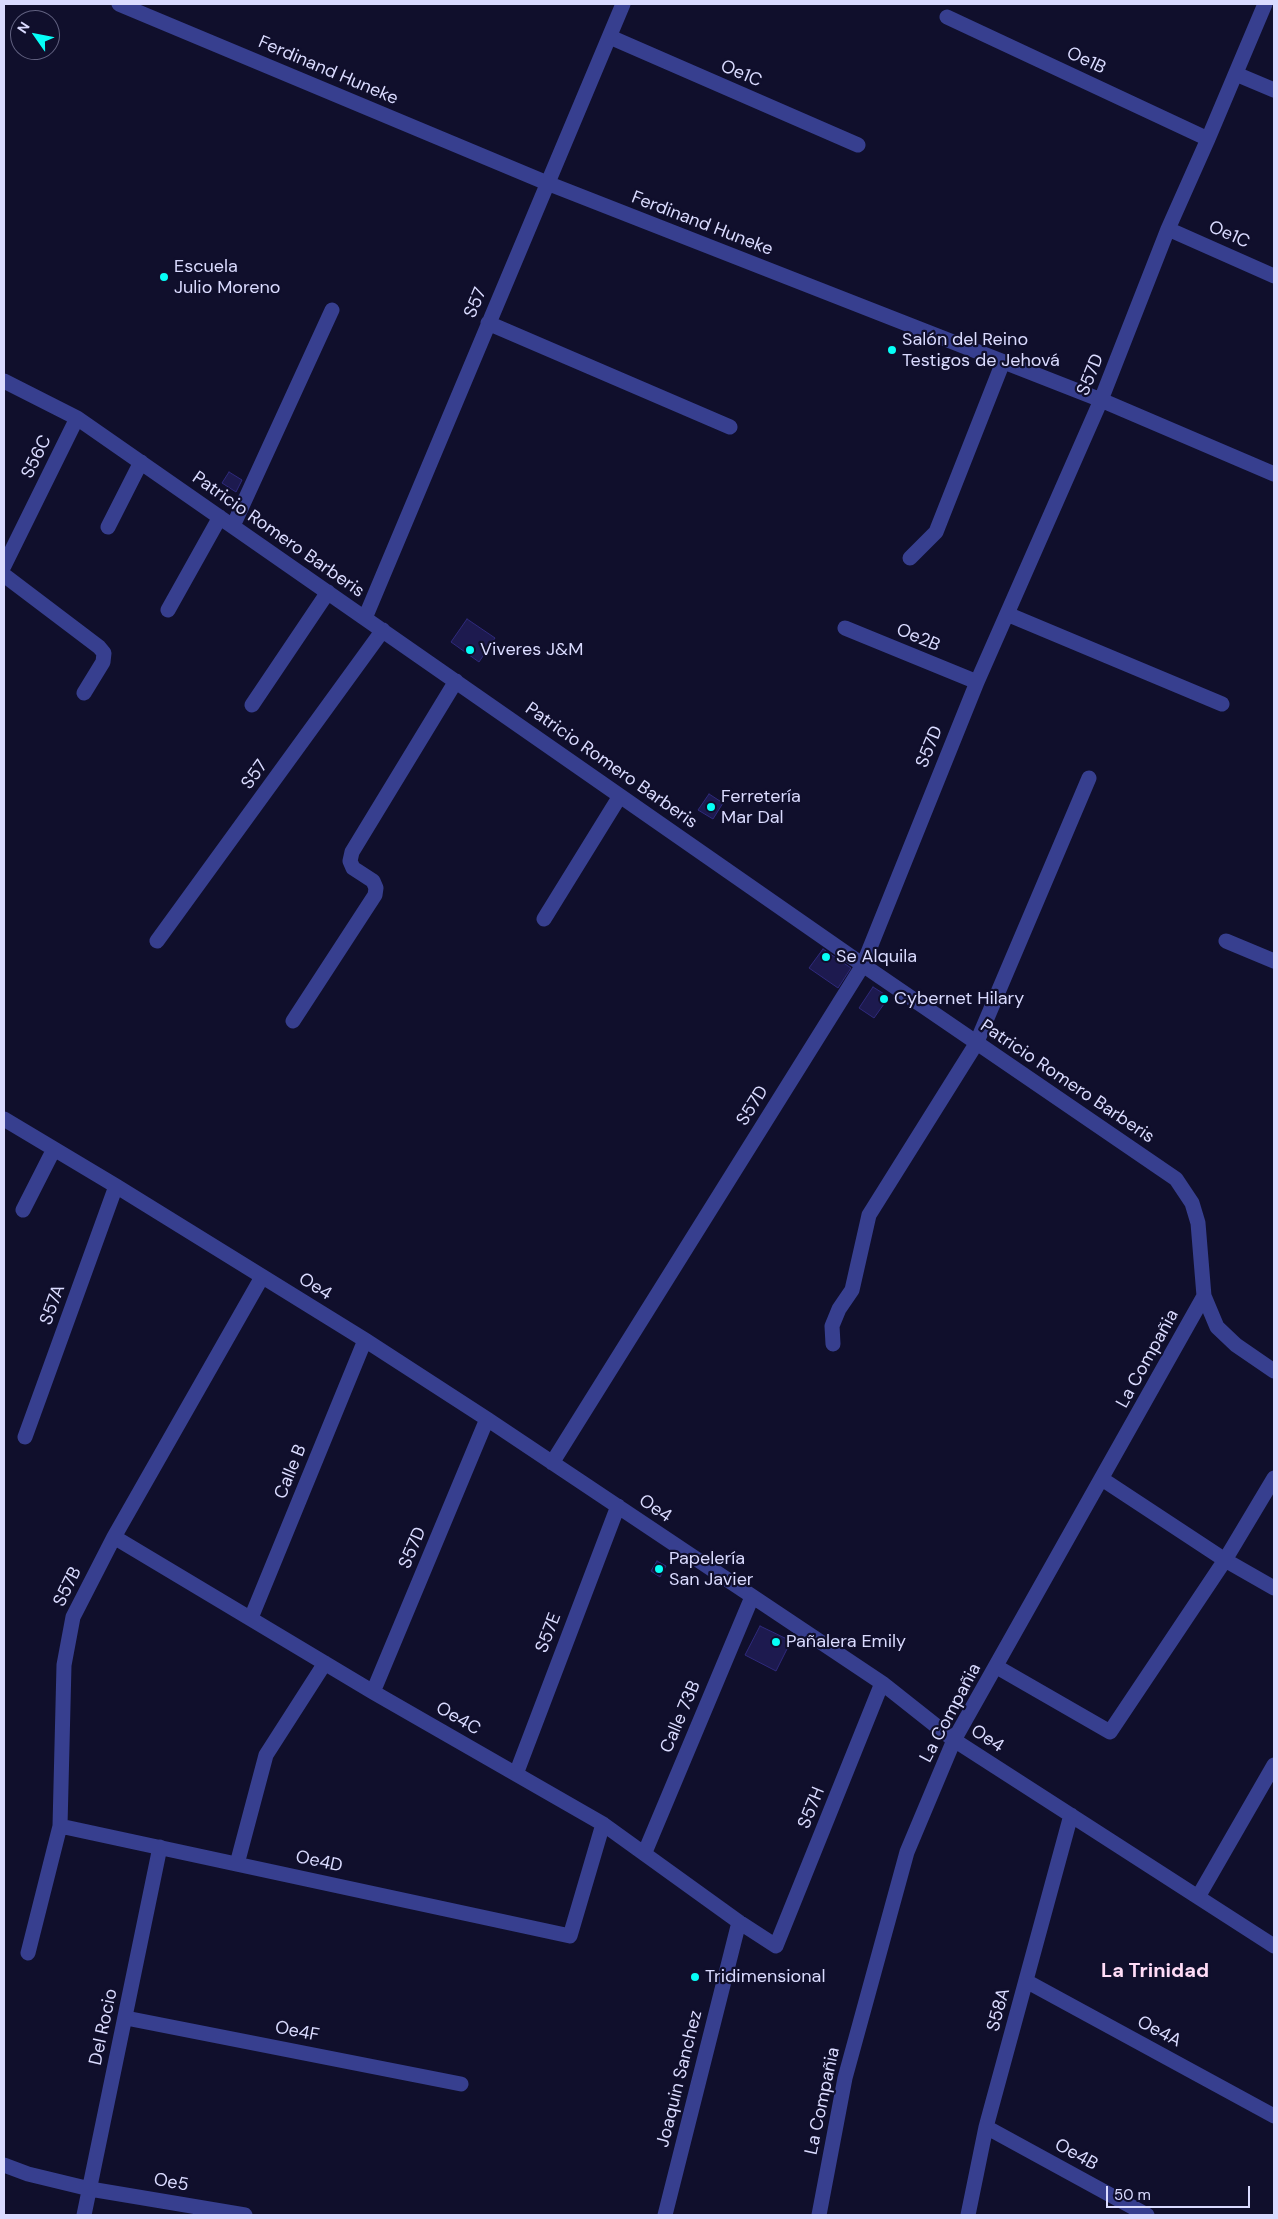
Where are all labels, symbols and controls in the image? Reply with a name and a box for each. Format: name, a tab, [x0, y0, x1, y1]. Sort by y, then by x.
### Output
north arrow	[10, 10, 60, 60]
text: N	[13, 18, 34, 37]
street label: Ferdinand Huneke	[255, 32, 401, 110]
street label: Oe1B	[1063, 43, 1109, 79]
street label: Oe1C	[717, 56, 765, 92]
street label: Ferdinand Huneke	[628, 187, 776, 261]
street label: Oe1C	[1205, 216, 1253, 254]
place label: Escuela Julio Moreno	[174, 256, 280, 298]
marker: Escuela Julio Moreno	[158, 271, 170, 283]
street label: S57	[460, 285, 492, 321]
place label: Salón del Reino Testigos de Jehová	[902, 329, 1060, 372]
marker: Salón del Reino Testigos de Jehová	[886, 344, 898, 356]
street label: S57D	[1073, 351, 1109, 399]
street label: S56C	[17, 432, 57, 482]
street label: Patricio Romero Barberis	[188, 467, 368, 603]
street label: Oe2B	[893, 619, 943, 657]
place label: Viveres J&M	[480, 639, 583, 661]
marker: Viveres J&M	[464, 644, 476, 656]
street label: Patricio Romero Barberis	[521, 698, 701, 834]
street label: S57D	[912, 723, 948, 771]
street label: S57	[237, 756, 273, 794]
place label: Ferretería Mar Dal	[721, 786, 801, 829]
marker: Ferretería Mar Dal	[705, 801, 717, 813]
place label: Se Alquila	[836, 946, 917, 968]
marker: Se Alquila	[820, 951, 832, 963]
place label: Cybernet Hilary	[894, 988, 1024, 1010]
marker: Cybernet Hilary	[878, 993, 890, 1005]
street label: Patricio Romero Barberis	[976, 1016, 1158, 1148]
street label: S57D	[732, 1082, 774, 1130]
street label: Oe4	[294, 1269, 336, 1305]
street label: S57A	[36, 1282, 70, 1328]
street label: La Compañia	[1112, 1306, 1184, 1412]
street label: Calle B	[270, 1442, 312, 1502]
street label: Oe4	[634, 1490, 676, 1528]
street label: S57D	[395, 1524, 431, 1572]
place label: Papelería San Javier	[669, 1548, 754, 1590]
marker: Papelería San Javier	[653, 1563, 665, 1575]
street label: S57B	[49, 1564, 87, 1610]
street label: S57E	[532, 1610, 566, 1656]
place label: Pañalera Emily	[786, 1631, 906, 1653]
marker: Pañalera Emily	[770, 1636, 782, 1648]
street label: La Compañia	[916, 1660, 986, 1766]
street label: Calle 73B	[656, 1678, 706, 1756]
street label: Oe4C	[432, 1698, 484, 1740]
street label: Oe4	[966, 1720, 1008, 1758]
street label: S57H	[794, 1784, 830, 1832]
street label: Oe4D	[294, 1847, 344, 1877]
district label: La Trinidad	[1101, 1960, 1209, 1984]
place label: Tridimensional	[705, 1966, 825, 1988]
marker: Tridimensional	[689, 1971, 701, 1983]
street label: S58A	[983, 1986, 1015, 2034]
street label: Del Rocio	[85, 1987, 123, 2067]
street label: Joaquin Sanchez	[653, 2008, 707, 2150]
street label: Oe4A	[1133, 2011, 1185, 2053]
street label: Oe4F	[273, 2017, 321, 2047]
street label: La Compañia	[801, 2045, 845, 2157]
street label: Oe4B	[1051, 2134, 1101, 2176]
street label: Oe5	[152, 2169, 190, 2197]
scale bar	[1108, 2176, 1252, 2208]
text: 50 m	[1114, 2185, 1151, 2205]

